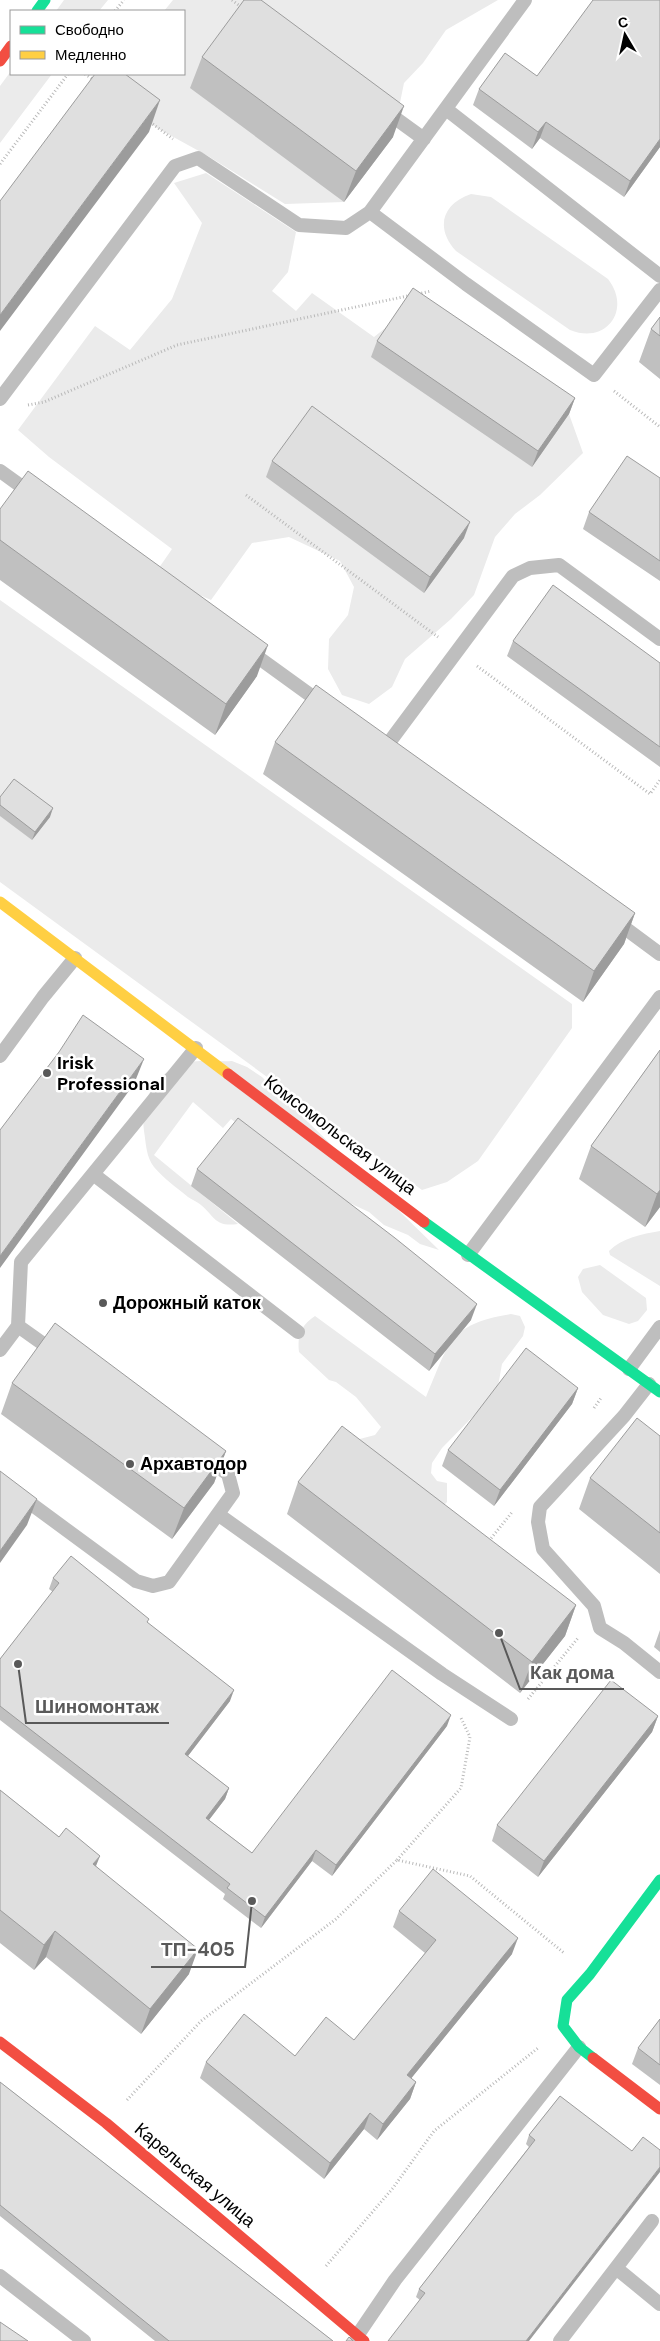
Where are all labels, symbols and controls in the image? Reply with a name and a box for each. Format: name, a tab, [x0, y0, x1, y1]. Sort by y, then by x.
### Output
legend	[10, 10, 185, 75]
north arrow	[600, 10, 650, 60]
text: С	[617, 12, 629, 32]
text: Свободно	[55, 20, 124, 40]
text: Медленно	[55, 45, 126, 65]
place label: Irisk Professional	[57, 1051, 165, 1096]
marker: Irisk Professional	[41, 1067, 53, 1079]
street label: Комсомольская улица	[259, 1070, 422, 1201]
place label: Дорожный каток	[113, 1291, 262, 1315]
marker: Дорожный каток	[97, 1297, 109, 1309]
place label: Архавтодор	[140, 1452, 247, 1476]
marker: Архавтодор	[124, 1458, 136, 1470]
callout: Как дома	[520, 1655, 624, 1689]
text: Как дома	[530, 1660, 615, 1685]
callout: Шиномонтаж	[26, 1689, 169, 1723]
text: Шиномонтаж	[35, 1694, 159, 1719]
callout: ТП-405	[151, 1933, 245, 1967]
text: ТП-405	[161, 1937, 235, 1962]
street label: Карельская улица	[129, 2117, 261, 2233]

